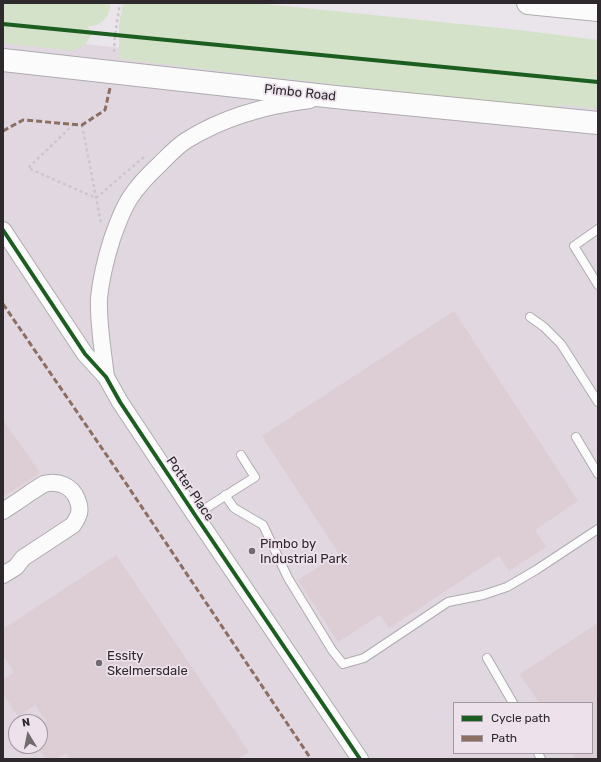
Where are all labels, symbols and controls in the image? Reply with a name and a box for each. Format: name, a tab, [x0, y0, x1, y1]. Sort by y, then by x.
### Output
street label: Pimbo Road	[263, 81, 337, 105]
street label: Potter Place	[163, 454, 217, 524]
place label: Pimbo by Industrial Park	[260, 536, 347, 567]
marker: Pimbo by Industrial Park	[247, 546, 257, 556]
place label: Essity Skelmersdale	[107, 648, 188, 679]
marker: Essity Skelmersdale	[94, 658, 104, 668]
legend	[453, 702, 593, 754]
text: Cycle path	[491, 711, 550, 725]
north arrow	[8, 714, 48, 754]
text: N	[21, 716, 31, 730]
text: Path	[491, 731, 517, 745]

